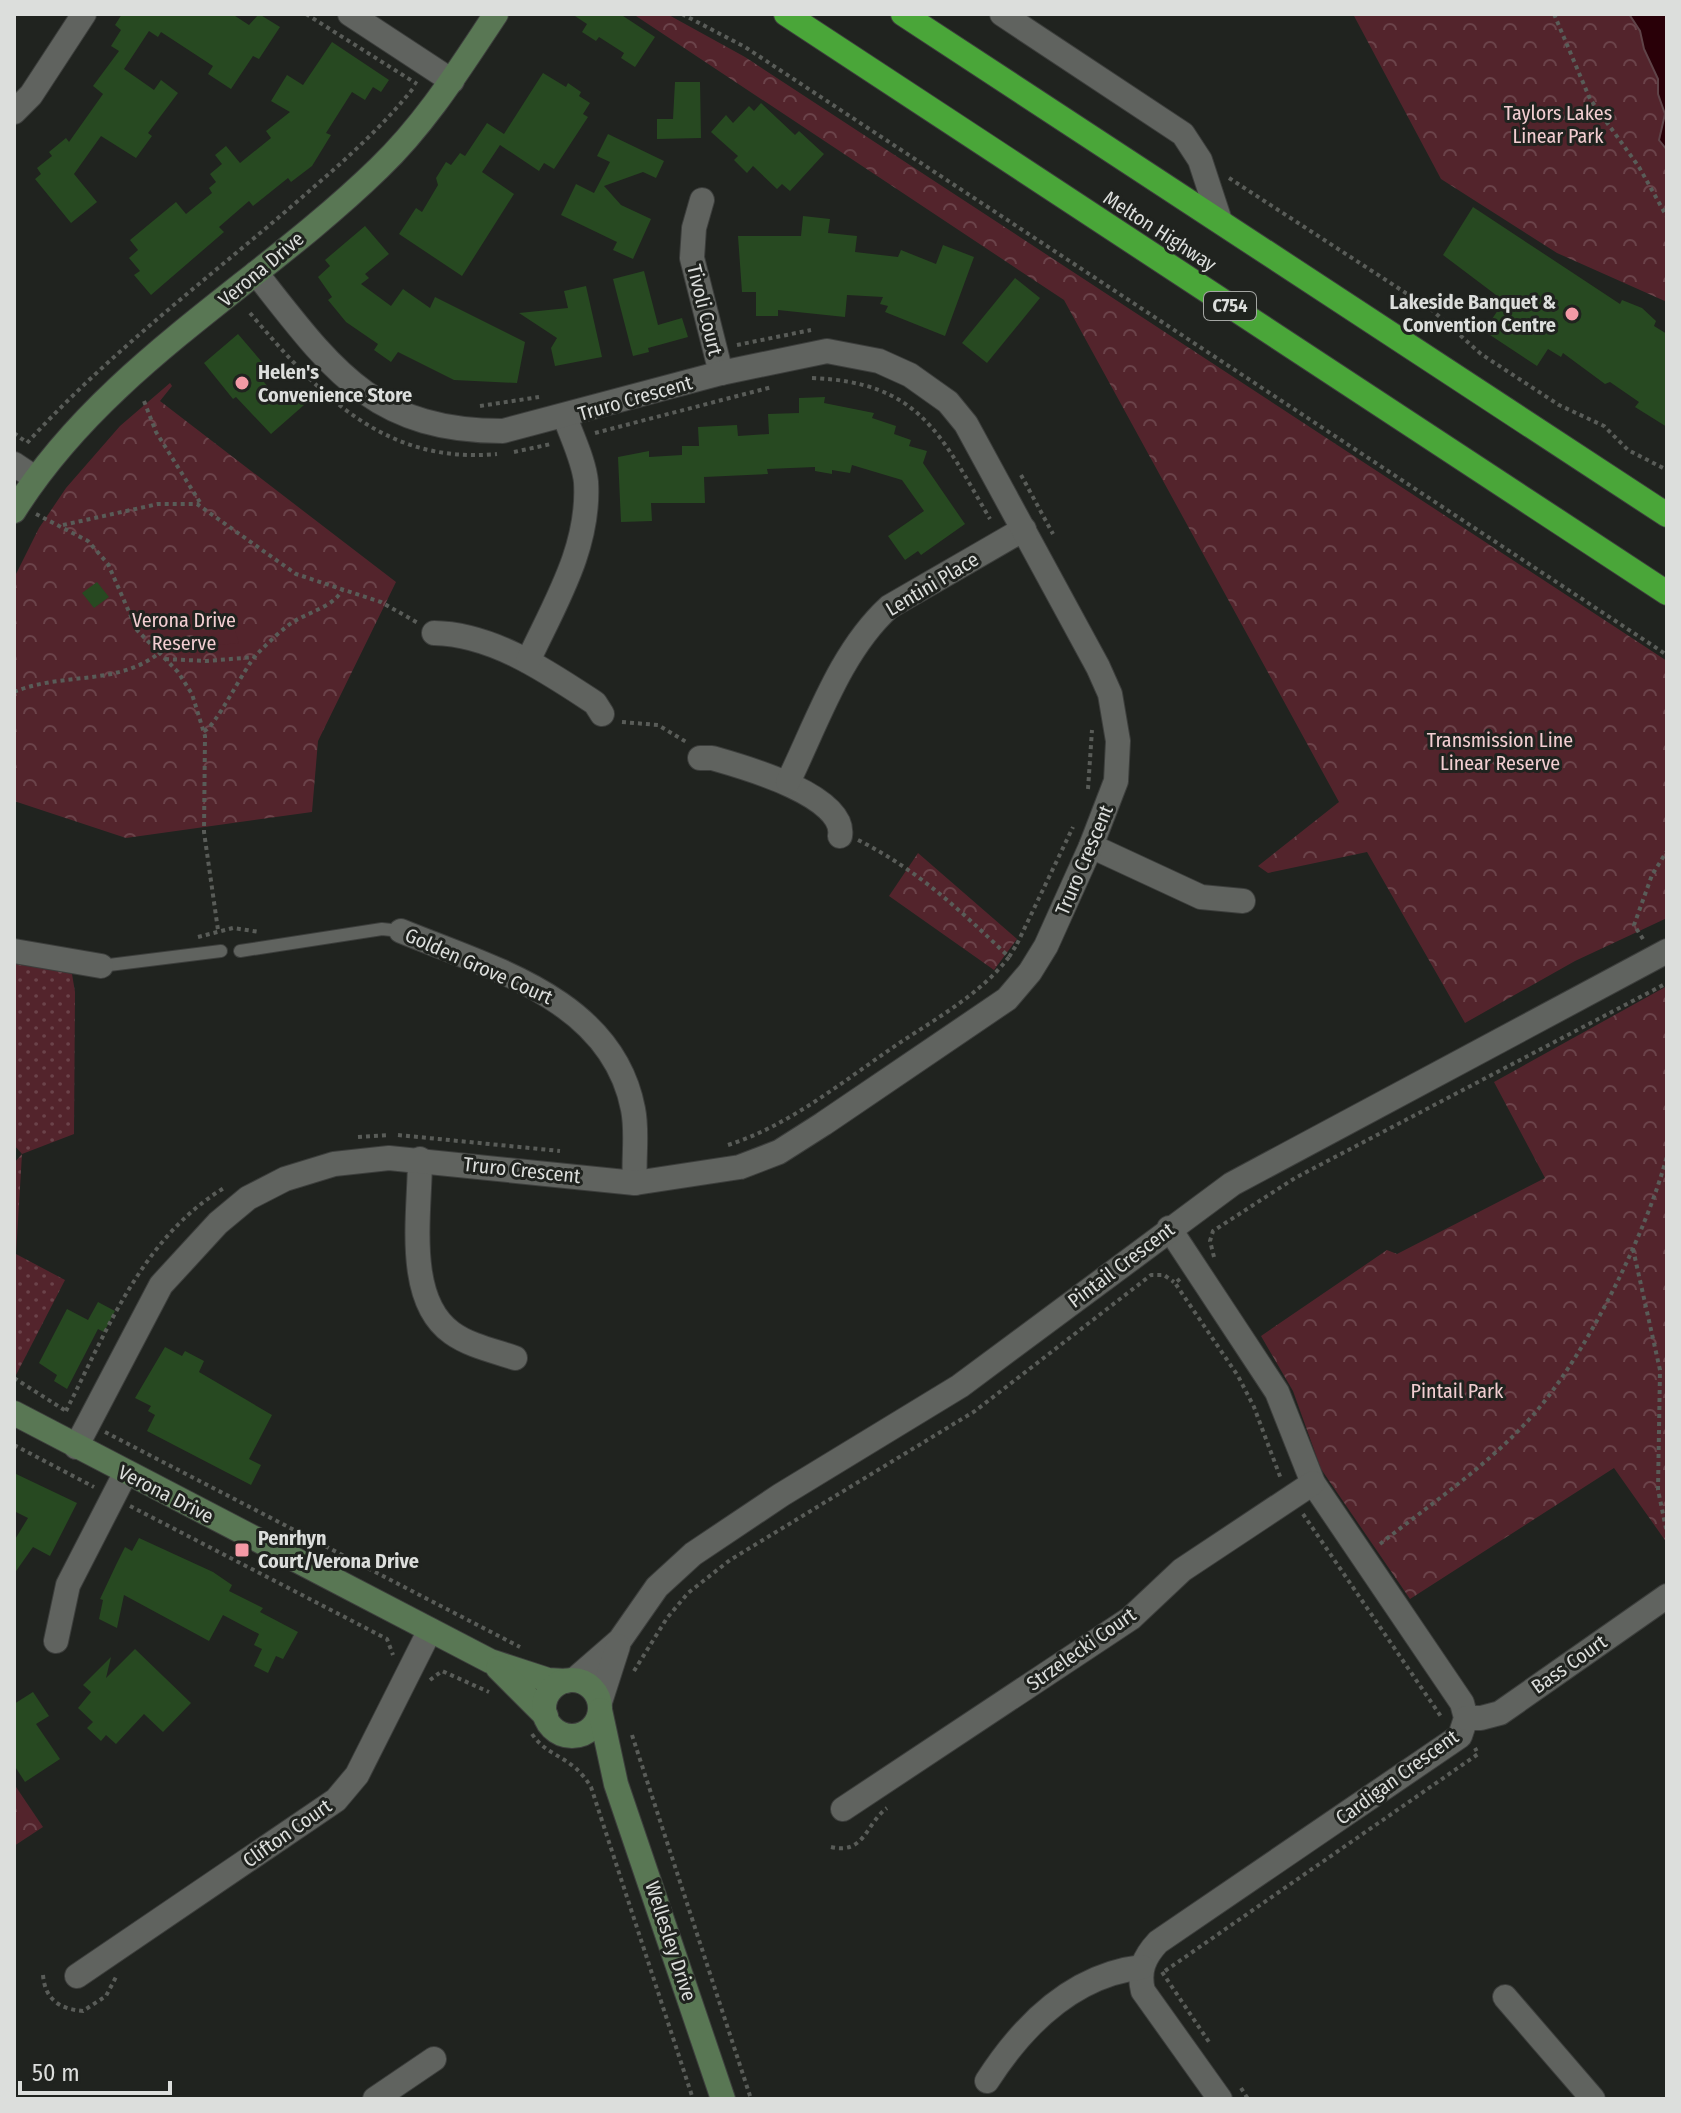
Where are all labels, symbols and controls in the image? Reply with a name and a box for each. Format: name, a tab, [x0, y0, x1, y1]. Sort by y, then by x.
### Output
park label: Taylors Lakes Linear Park	[1504, 101, 1612, 148]
street label: Melton Highway	[1099, 186, 1221, 276]
street label: Verona Drive	[213, 226, 309, 312]
street label: Tivoli Court	[682, 262, 728, 358]
place label: Lakeside Banquet & Convention Centre	[1390, 290, 1556, 337]
road number: C754	[1204, 292, 1256, 320]
marker: Lakeside Banquet & Convention Centre	[1563, 305, 1581, 323]
place label: Helen's Convenience Store	[258, 360, 412, 407]
street label: Truro Crescent	[575, 370, 695, 426]
marker: Helen's Convenience Store	[233, 374, 251, 392]
street label: Lentini Place	[881, 547, 983, 621]
park label: Verona Drive Reserve	[132, 608, 236, 655]
park label: Transmission Line Linear Reserve	[1427, 728, 1573, 775]
street label: Truro Crescent	[1050, 801, 1118, 919]
street label: Golden Grove Court	[401, 923, 557, 1009]
street label: Truro Crescent	[462, 1152, 582, 1188]
street label: Pintail Crescent	[1063, 1217, 1179, 1313]
park label: Pintail Park	[1411, 1379, 1504, 1403]
street label: Verona Drive	[114, 1460, 218, 1528]
place label: Penrhyn Court/Verona Drive	[258, 1526, 419, 1573]
marker: Penrhyn Court/Verona Drive	[233, 1541, 251, 1559]
street label: Strzelecki Court	[1022, 1602, 1141, 1695]
street label: Bass Court	[1527, 1629, 1612, 1699]
street label: Cardigan Crescent	[1331, 1724, 1463, 1830]
street label: Clifton Court	[238, 1793, 336, 1872]
street label: Wellesley Drive	[640, 1878, 702, 2004]
scale bar	[20, 2045, 170, 2095]
text: 50 m	[32, 2059, 80, 2087]

